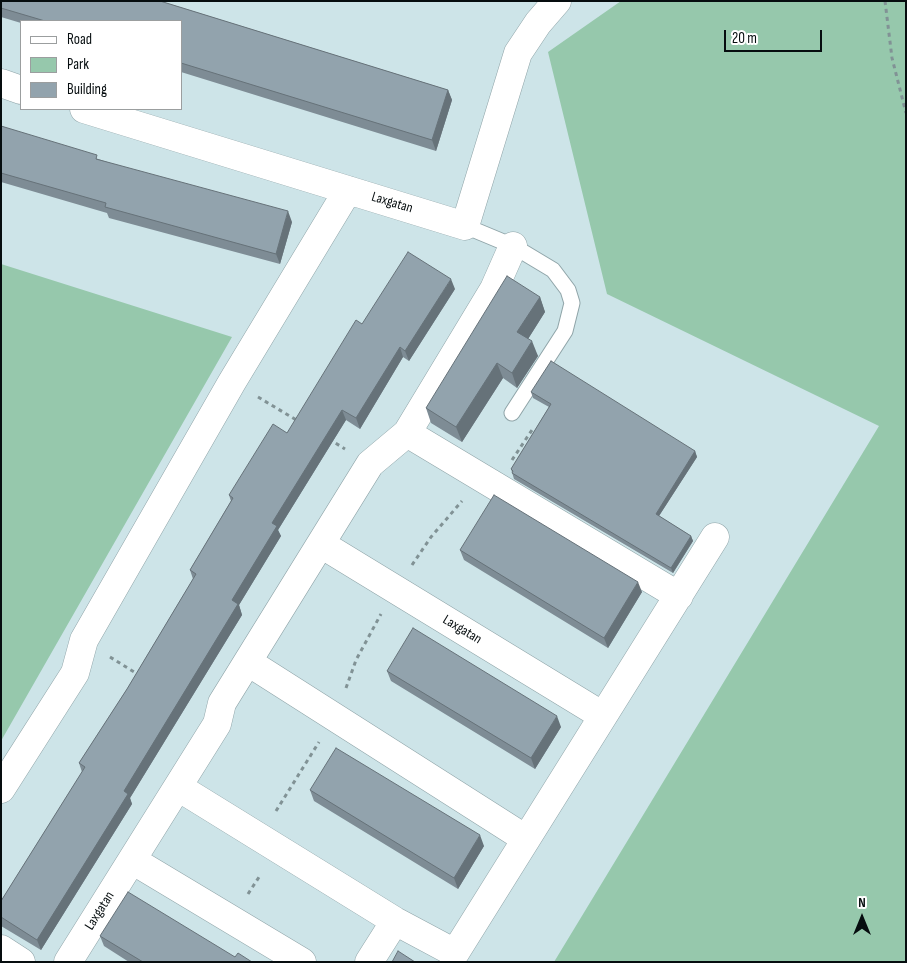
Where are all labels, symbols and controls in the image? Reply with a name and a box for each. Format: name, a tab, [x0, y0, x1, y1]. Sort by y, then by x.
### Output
legend	[20, 20, 182, 110]
scale bar	[727, 20, 824, 52]
text: 20 m	[732, 29, 757, 48]
text: Road	[67, 30, 92, 49]
text: Park	[67, 55, 89, 74]
text: Building	[67, 80, 107, 99]
street label: Laxgatan	[369, 189, 415, 217]
street label: Laxgatan	[440, 612, 484, 648]
street label: Laxgatan	[82, 889, 118, 933]
north arrow	[837, 893, 887, 943]
text: N	[858, 894, 866, 911]

